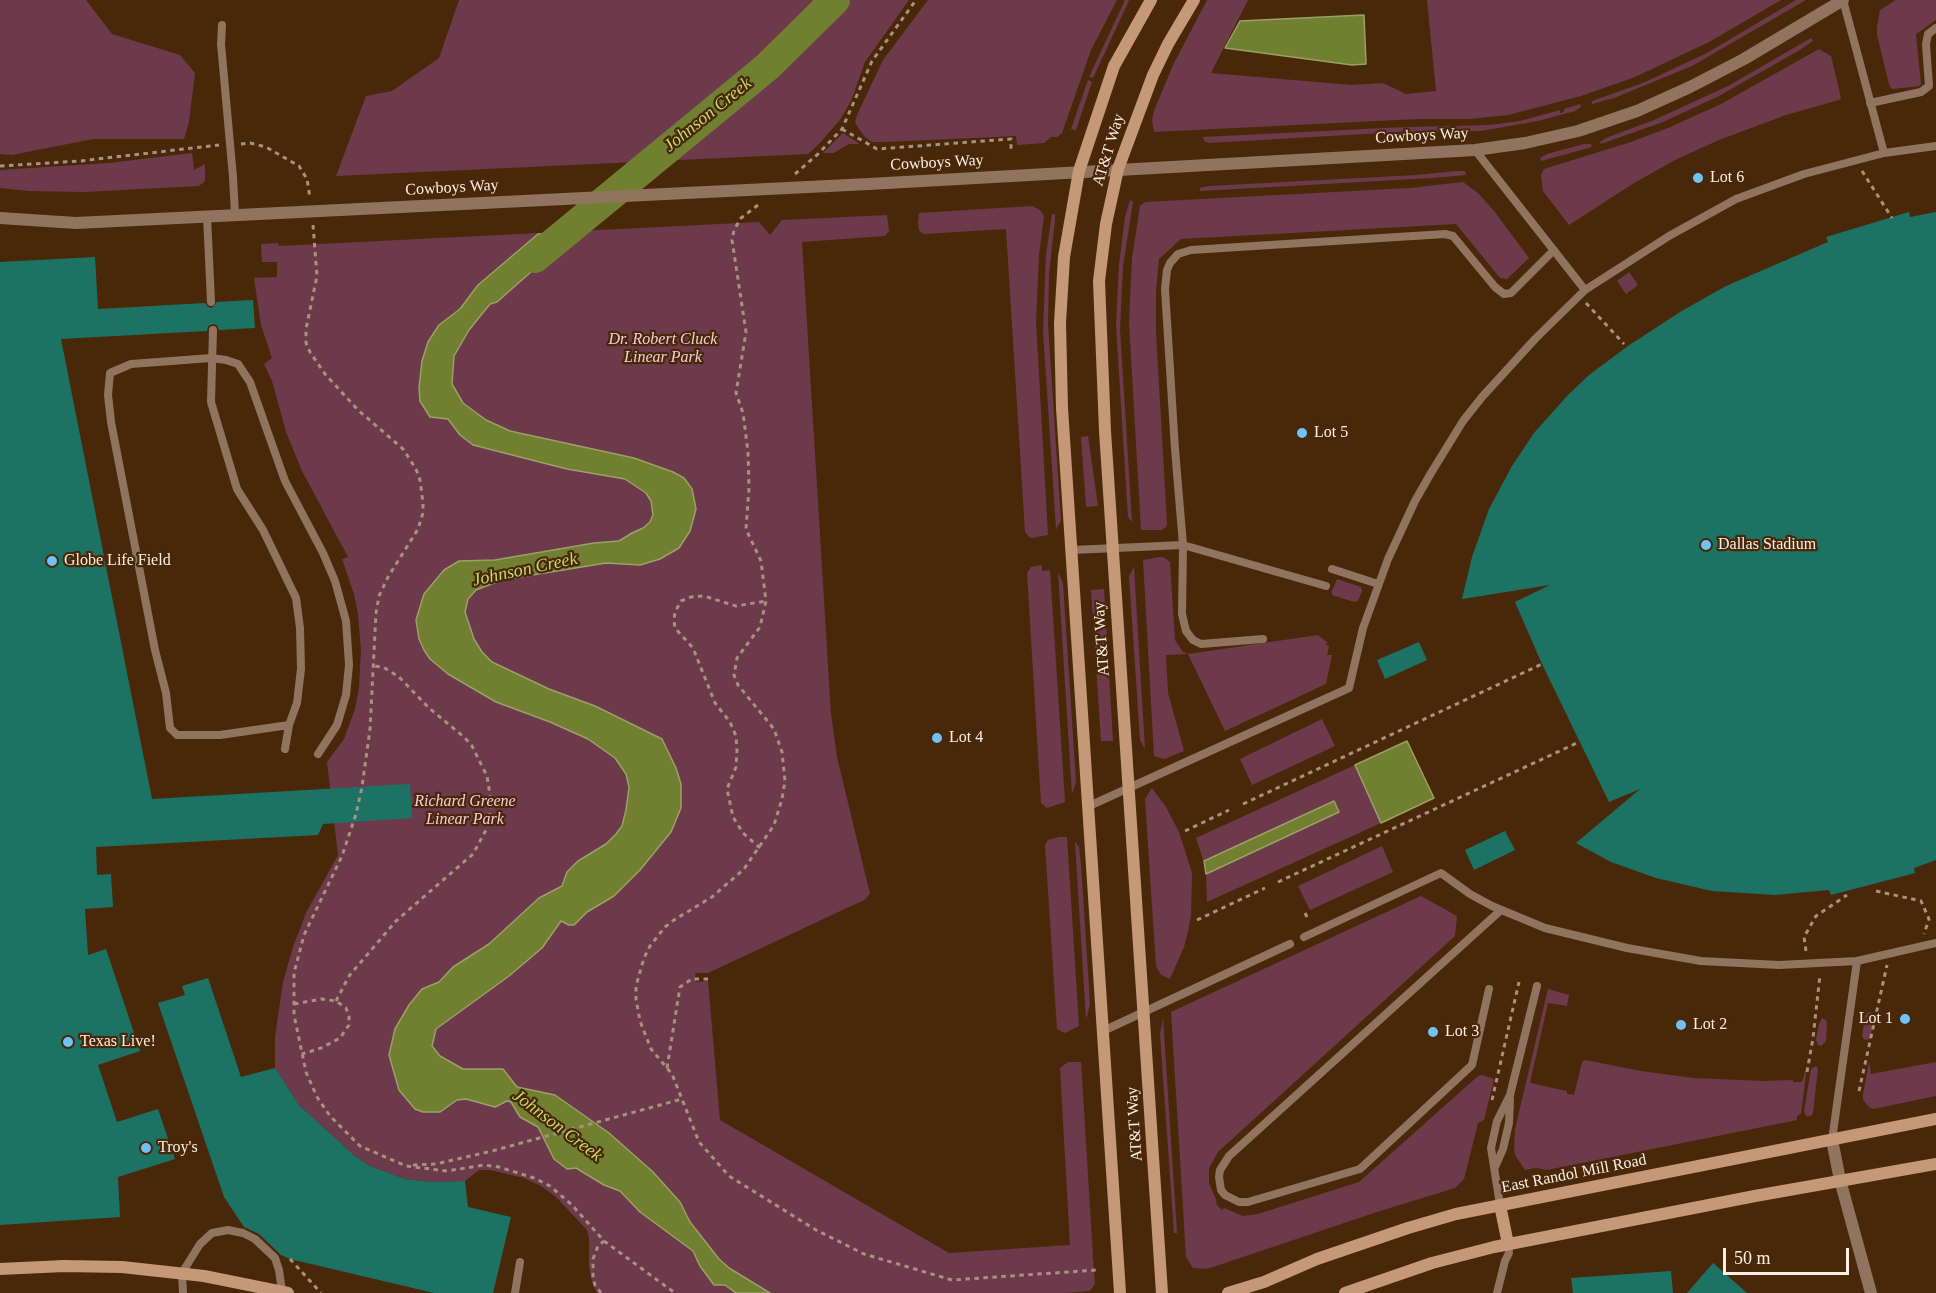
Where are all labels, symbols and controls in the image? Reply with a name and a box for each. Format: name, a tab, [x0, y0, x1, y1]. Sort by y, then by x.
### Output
water label: Johnson Creek	[660, 73, 756, 157]
street label: AT&T Way	[1089, 111, 1129, 189]
street label: Cowboys Way	[1375, 124, 1469, 148]
street label: Cowboys Way	[890, 151, 984, 175]
place label: Lot 6	[1710, 168, 1744, 188]
marker: Lot 6	[1691, 171, 1705, 185]
street label: Cowboys Way	[405, 176, 499, 200]
park label: Dr. Robert Cluck Linear Park	[609, 330, 717, 368]
place label: Lot 5	[1314, 423, 1348, 443]
marker: Lot 5	[1295, 426, 1309, 440]
place label: Dallas Stadium	[1718, 535, 1816, 555]
marker: Dallas Stadium	[1699, 538, 1713, 552]
water label: Johnson Creek	[471, 548, 579, 592]
place label: Globe Life Field	[64, 551, 171, 571]
marker: Globe Life Field	[45, 554, 59, 568]
street label: AT&T Way	[1090, 601, 1114, 677]
place label: Lot 4	[949, 728, 983, 748]
marker: Lot 4	[930, 731, 944, 745]
park label: Richard Greene Linear Park	[414, 792, 516, 830]
place label: Lot 1	[1859, 1009, 1893, 1029]
marker: Lot 1	[1898, 1012, 1912, 1026]
place label: Lot 2	[1693, 1015, 1727, 1035]
marker: Lot 2	[1674, 1018, 1688, 1032]
place label: Lot 3	[1445, 1022, 1479, 1042]
marker: Lot 3	[1426, 1025, 1440, 1039]
place label: Texas Live!	[80, 1032, 156, 1052]
marker: Texas Live!	[61, 1035, 75, 1049]
water label: Johnson Creek	[508, 1085, 606, 1167]
street label: AT&T Way	[1123, 1086, 1147, 1162]
place label: Troy's	[158, 1138, 198, 1158]
marker: Troy's	[139, 1141, 153, 1155]
street label: East Randol Mill Road	[1500, 1151, 1648, 1197]
scale bar	[1726, 1236, 1852, 1274]
text: 50 m	[1734, 1248, 1771, 1268]

